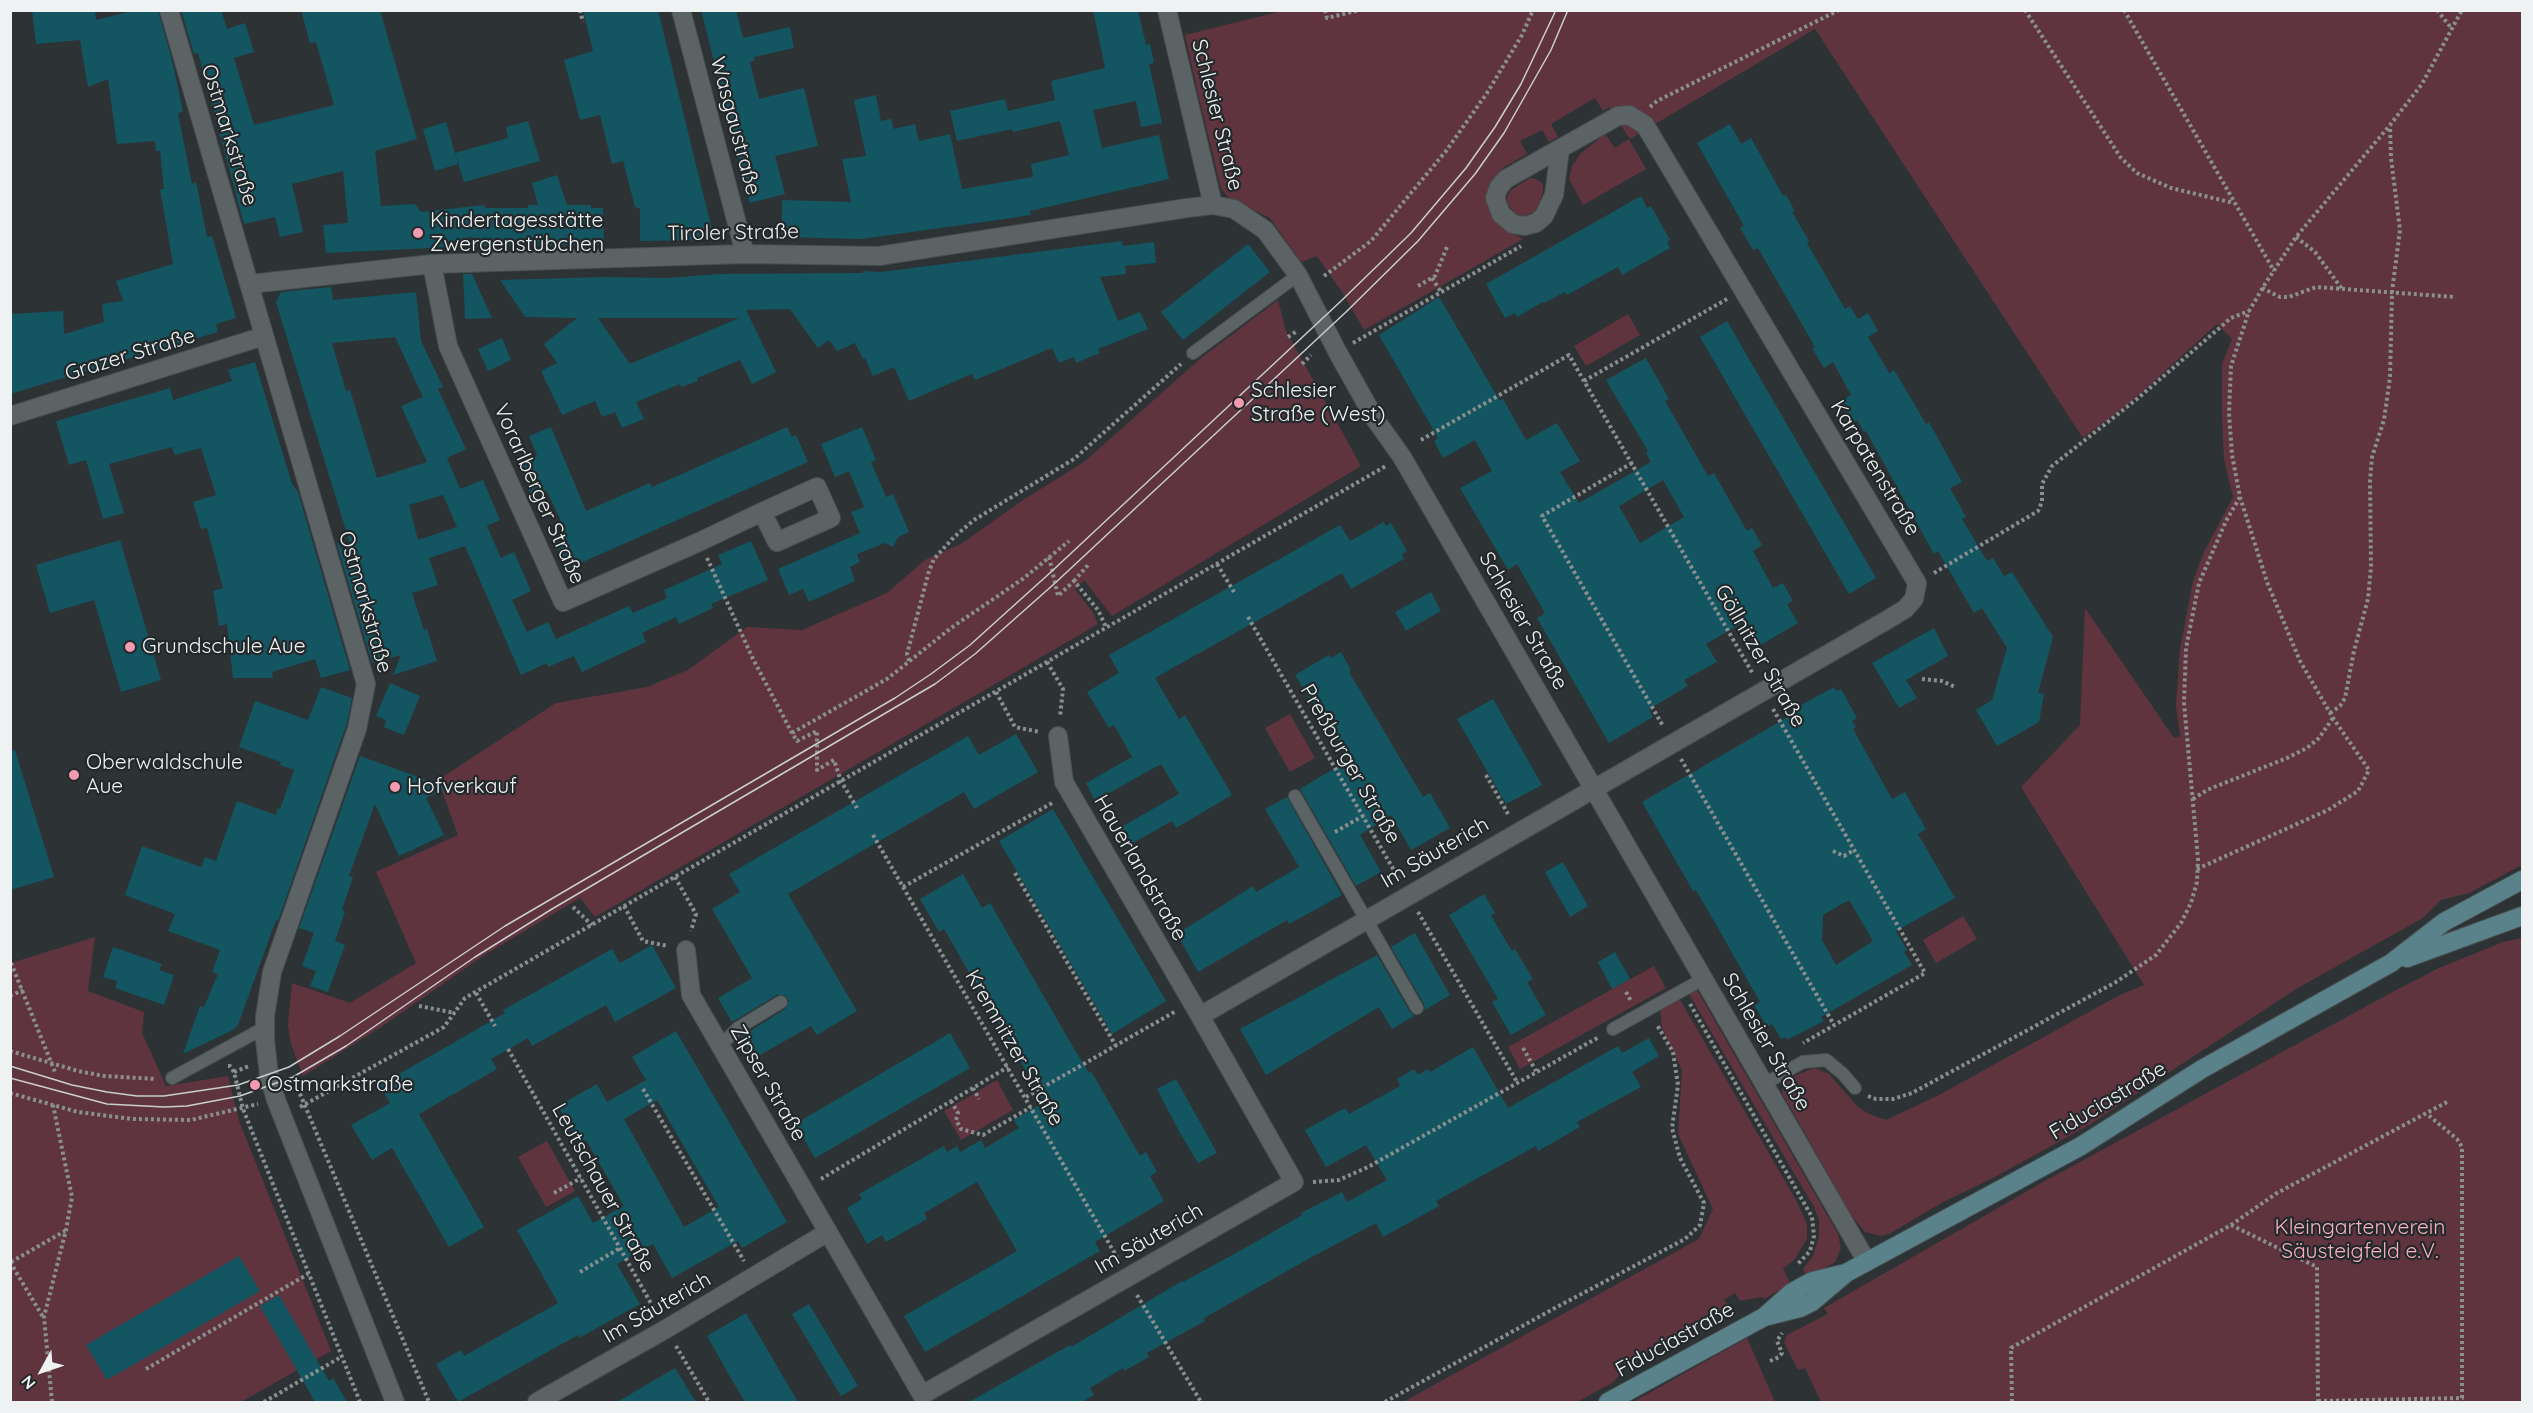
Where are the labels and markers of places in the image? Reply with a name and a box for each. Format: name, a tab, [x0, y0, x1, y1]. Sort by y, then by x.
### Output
place label: Kindertagesstätte Zwergenstübchen	[430, 208, 604, 258]
marker: Kindertagesstätte Zwergenstübchen	[411, 226, 425, 240]
place label: Schlesier Straße (West)	[1251, 378, 1385, 428]
marker: Schlesier Straße (West)	[1232, 396, 1246, 410]
place label: Grundschule Aue	[142, 634, 306, 660]
marker: Grundschule Aue	[123, 640, 137, 654]
place label: Oberwaldschule Aue	[86, 750, 243, 800]
marker: Oberwaldschule Aue	[67, 768, 81, 782]
place label: Hofverkauf	[407, 774, 517, 800]
marker: Hofverkauf	[388, 780, 402, 794]
place label: Ostmarkstraße	[267, 1072, 413, 1098]
marker: Ostmarkstraße	[248, 1078, 262, 1092]

